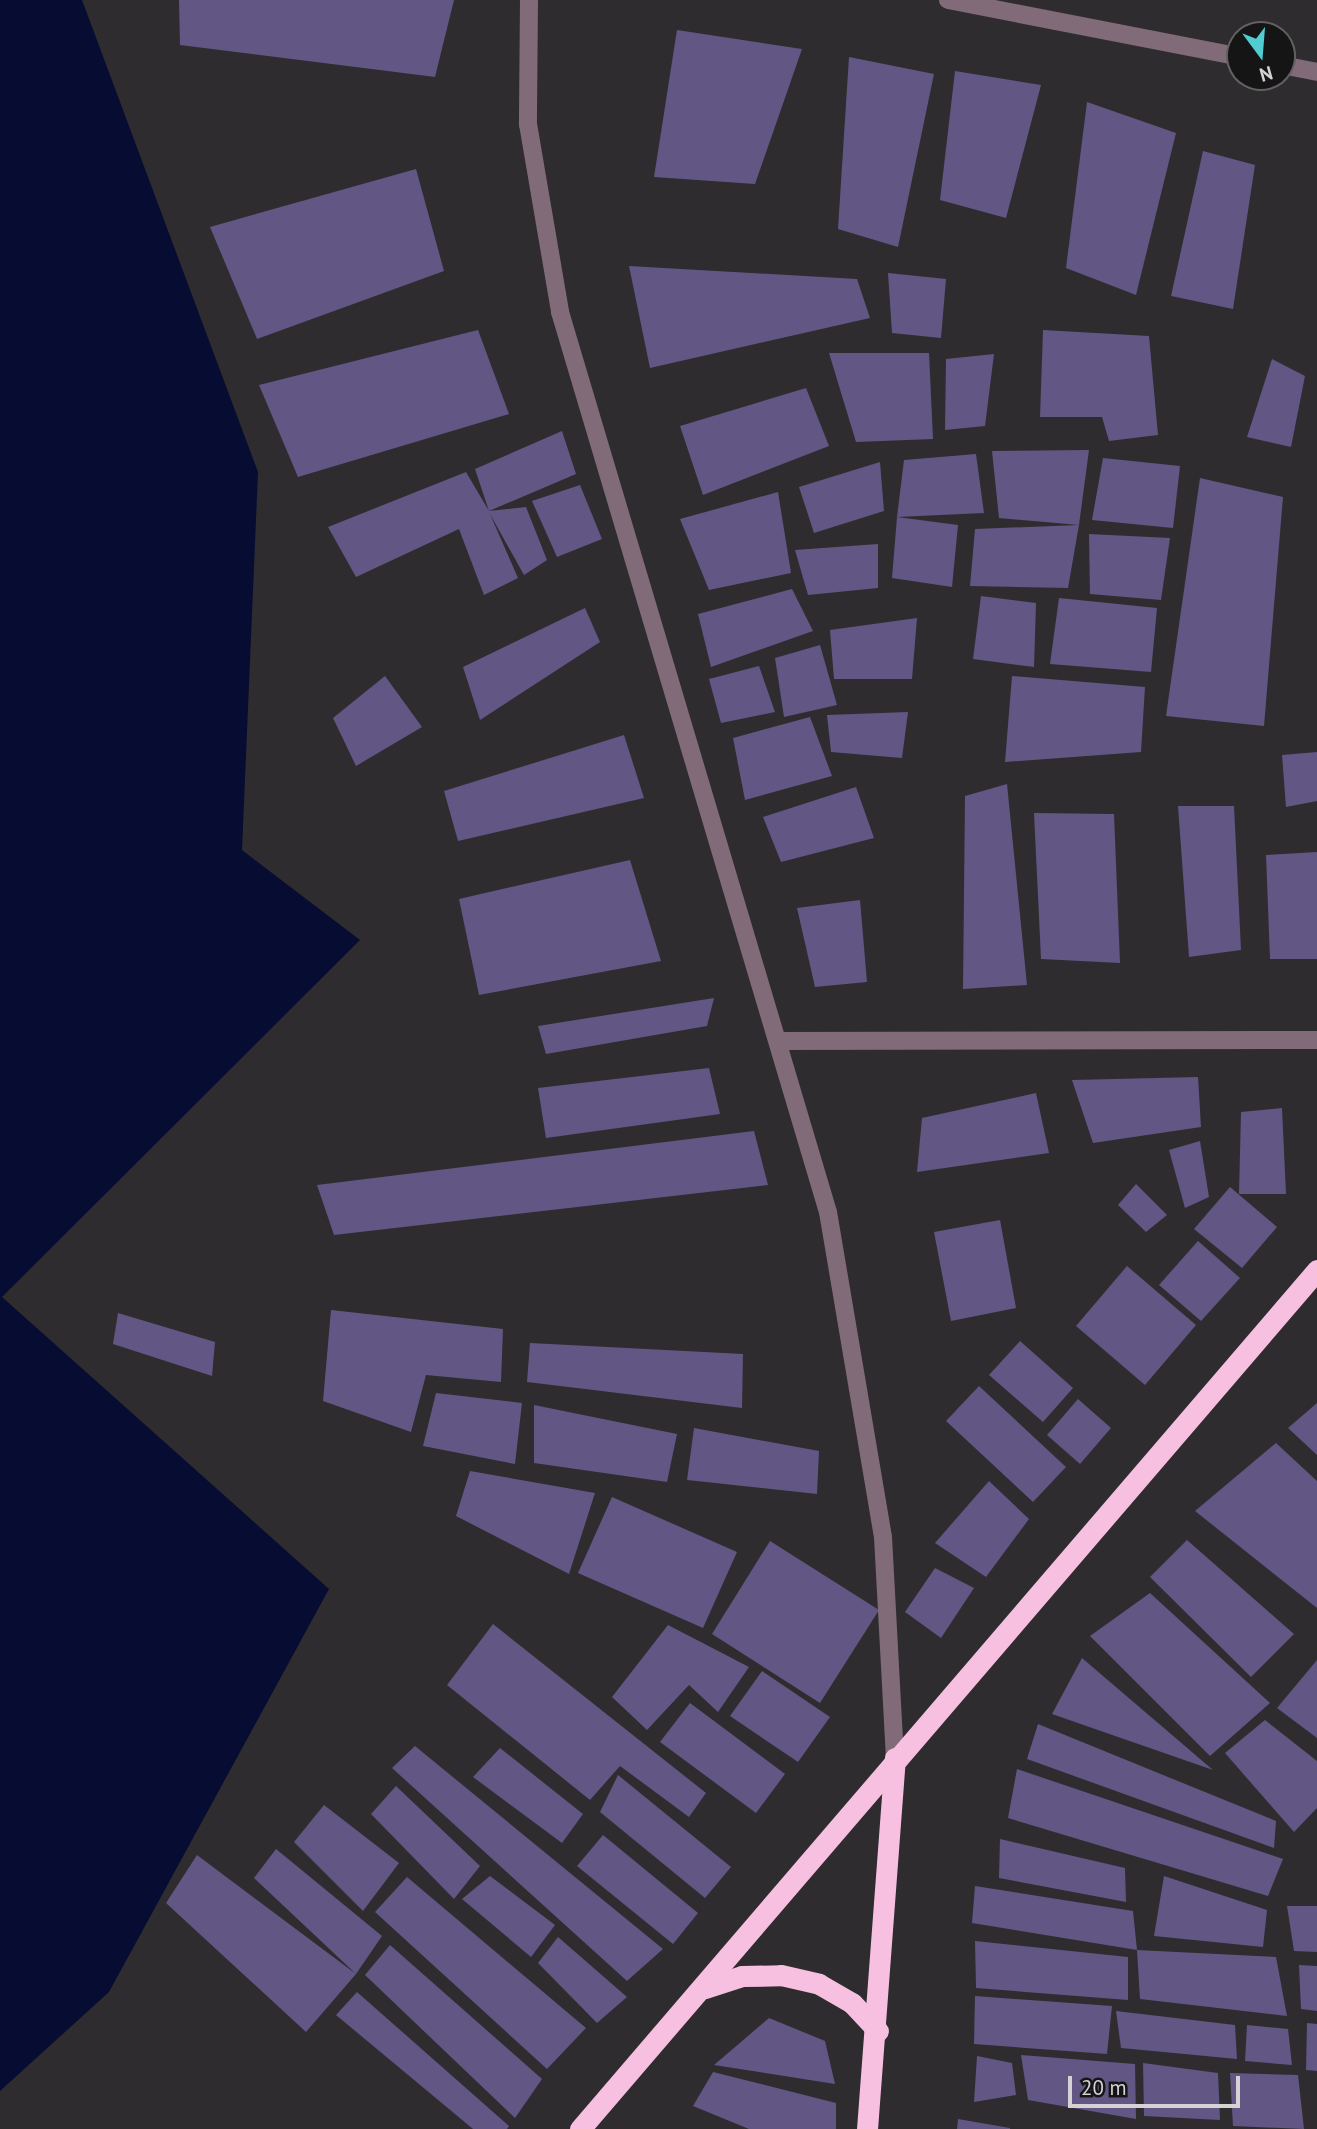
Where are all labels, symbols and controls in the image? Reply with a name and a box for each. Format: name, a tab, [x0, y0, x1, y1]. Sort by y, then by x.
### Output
north arrow	[1226, 21, 1296, 91]
text: N	[1257, 61, 1276, 88]
scale bar	[1072, 2062, 1244, 2106]
text: 20 m	[1081, 2074, 1127, 2101]

